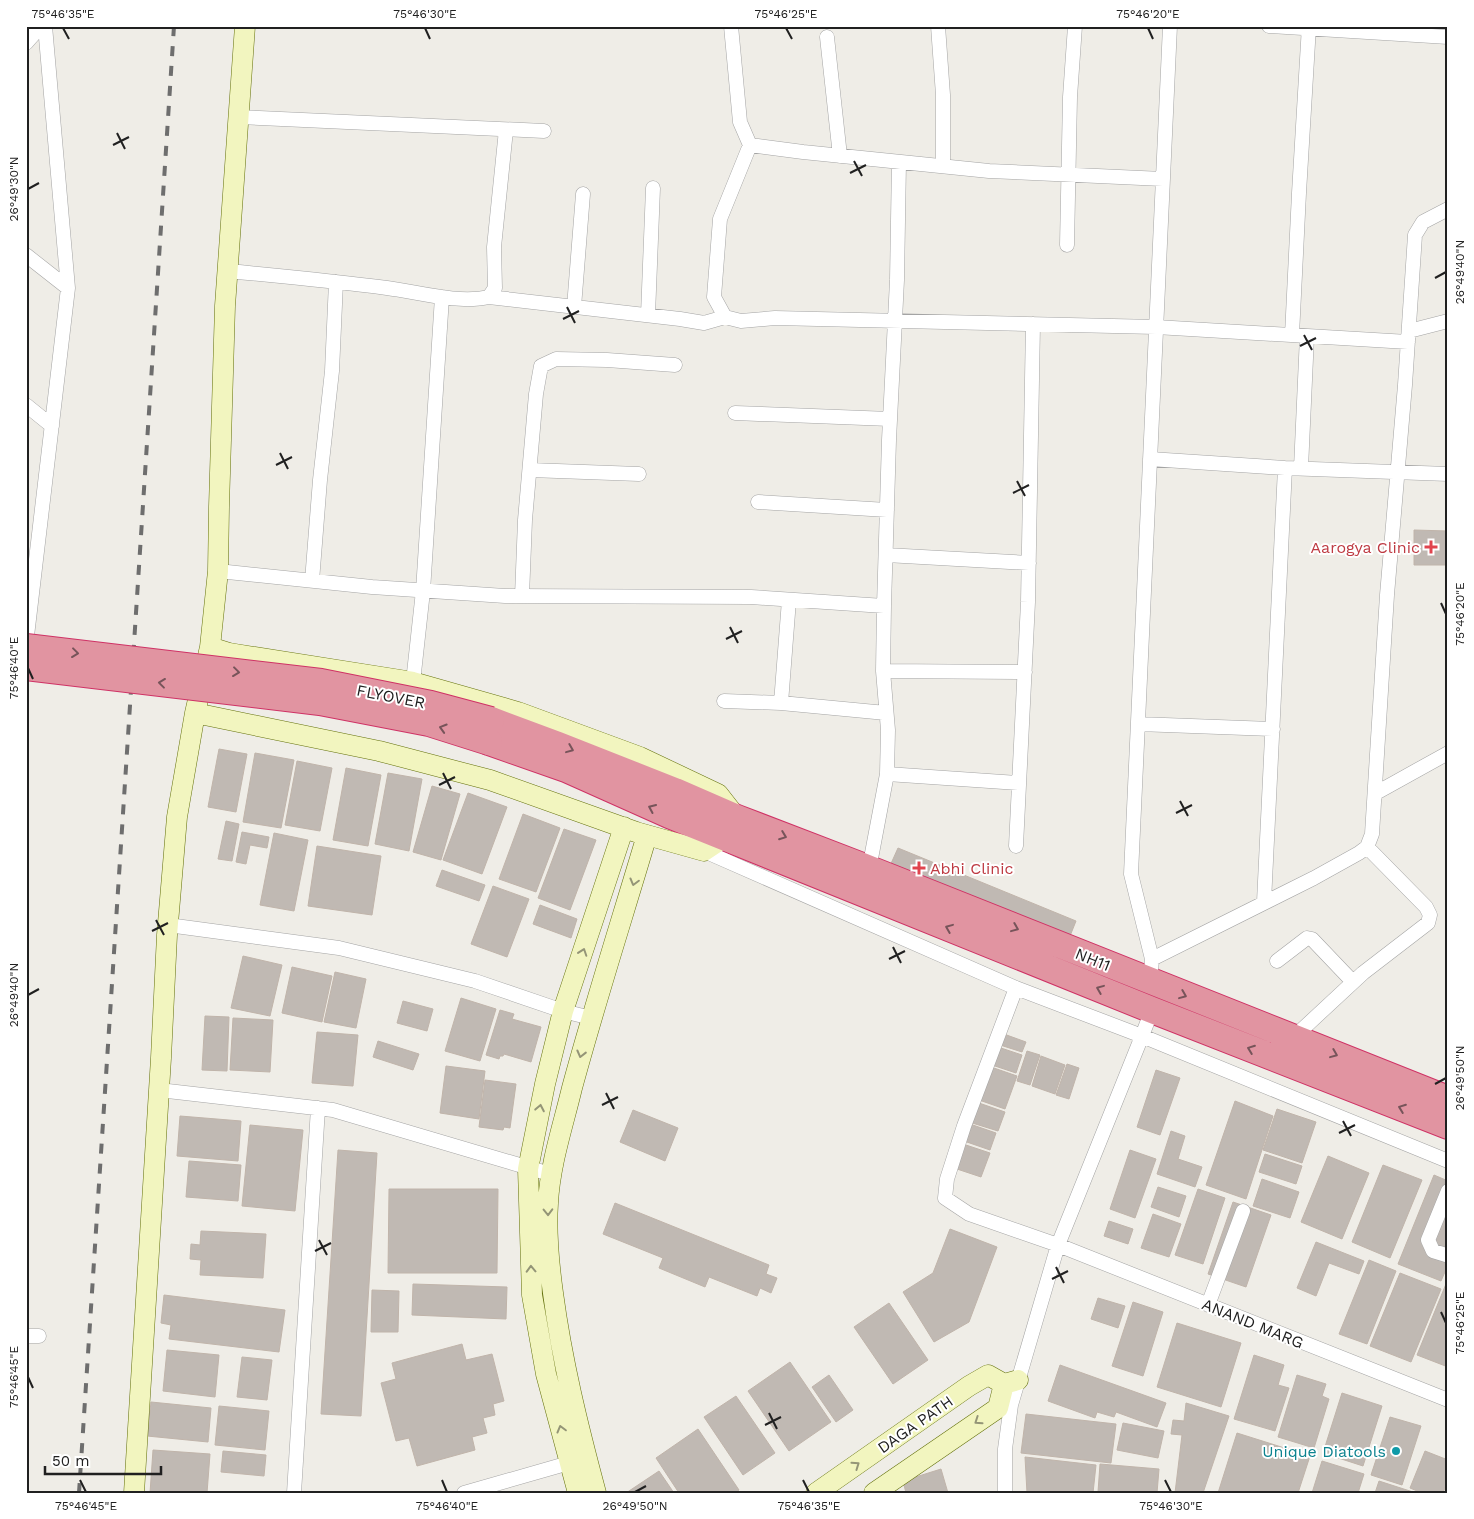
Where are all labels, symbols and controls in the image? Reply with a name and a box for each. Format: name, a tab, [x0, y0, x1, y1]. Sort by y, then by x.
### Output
text: 75°46'35"E	[32, 7, 95, 21]
text: 75°46'30"E	[393, 7, 457, 21]
text: 75°46'25"E	[755, 7, 818, 21]
text: 75°46'20"E	[1116, 7, 1180, 21]
text: 26°49'30"N	[7, 156, 21, 222]
text: 26°49'40"N	[1453, 240, 1467, 304]
place label: Aarogya Clinic	[1311, 538, 1420, 557]
marker: Aarogya Clinic	[1424, 540, 1438, 554]
text: 75°46'20"E	[1453, 582, 1467, 646]
text: 75°46'40"E	[7, 636, 21, 699]
one-way arrow	[71, 647, 79, 658]
one-way arrow	[232, 666, 240, 677]
one-way arrow	[157, 678, 165, 689]
street label: FLYOVER	[355, 681, 427, 712]
one-way arrow	[439, 723, 447, 733]
one-way arrow	[565, 743, 574, 753]
one-way arrow	[648, 803, 657, 814]
one-way arrow	[778, 830, 787, 840]
place label: Abhi Clinic	[930, 859, 1013, 878]
marker: Abhi Clinic	[912, 861, 926, 875]
one-way arrow	[629, 877, 640, 886]
one-way arrow	[1011, 922, 1019, 932]
one-way arrow	[945, 924, 954, 934]
street label: NH11	[1073, 944, 1113, 975]
one-way arrow	[577, 948, 587, 956]
text: 26°49'40"N	[7, 963, 21, 1027]
one-way arrow	[1096, 985, 1105, 996]
one-way arrow	[1178, 989, 1186, 999]
one-way arrow	[1247, 1045, 1256, 1055]
text: 26°49'50"N	[1453, 1045, 1467, 1111]
one-way arrow	[1329, 1048, 1338, 1058]
one-way arrow	[577, 1049, 587, 1057]
one-way arrow	[534, 1104, 544, 1113]
one-way arrow	[1398, 1104, 1407, 1114]
one-way arrow	[543, 1208, 553, 1216]
one-way arrow	[526, 1265, 536, 1273]
text: 75°46'25"E	[1453, 1291, 1467, 1354]
street label: ANAND MARG	[1199, 1294, 1306, 1352]
text: 75°46'45"E	[7, 1346, 21, 1408]
street label: DAGA PATH	[874, 1391, 957, 1457]
one-way arrow	[975, 1415, 984, 1424]
one-way arrow	[556, 1424, 567, 1433]
place label: Unique Diatools	[1262, 1442, 1386, 1461]
scale bar	[45, 1444, 161, 1476]
marker: Unique Diatools	[1390, 1445, 1402, 1457]
text: 50 m	[52, 1452, 89, 1470]
one-way arrow	[850, 1462, 860, 1471]
text: 75°46'45"E	[55, 1499, 117, 1513]
text: 75°46'40"E	[416, 1499, 479, 1513]
text: 26°49'50"N	[602, 1499, 668, 1513]
text: 75°46'35"E	[778, 1499, 841, 1513]
text: 75°46'30"E	[1139, 1499, 1203, 1513]

